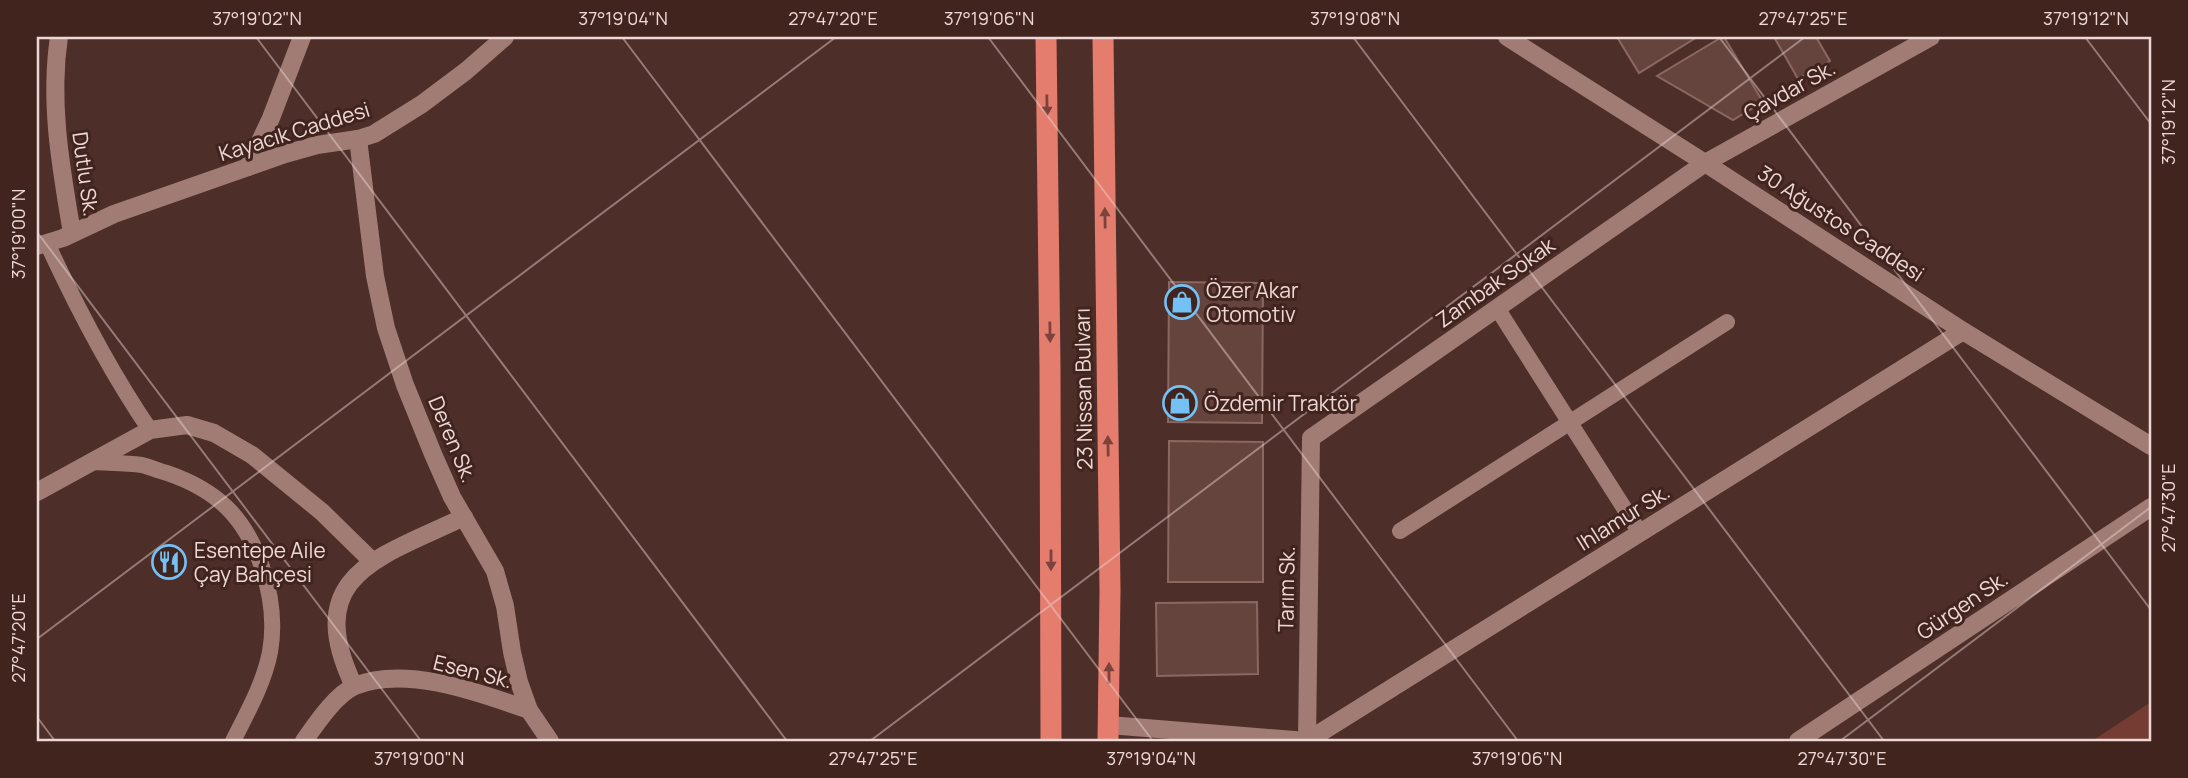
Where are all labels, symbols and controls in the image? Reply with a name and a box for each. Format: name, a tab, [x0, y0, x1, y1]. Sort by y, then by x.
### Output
text: 37°19'02"N	[212, 6, 302, 30]
text: 37°19'04"N	[578, 6, 668, 30]
text: 27°47'20"E	[788, 6, 878, 30]
text: 37°19'06"N	[944, 6, 1034, 30]
text: 37°19'08"N	[1310, 6, 1400, 30]
text: 27°47'25"E	[1759, 6, 1847, 30]
text: 37°19'12"N	[2043, 6, 2129, 30]
street label: Çavdar Sk.	[1738, 53, 1840, 127]
text: 37°19'12"N	[2156, 79, 2180, 165]
one-way arrow	[1041, 94, 1053, 116]
street label: Kayacık Caddesi	[215, 95, 373, 167]
street label: Dutlu Sk.	[66, 130, 106, 218]
street label: 30 Ağustos Caddesi	[1752, 159, 1930, 287]
text: 37°19'00"N	[6, 189, 30, 279]
one-way arrow	[1099, 207, 1111, 229]
street label: Zambak Sokak	[1430, 230, 1560, 333]
place label: Özer Akar Otomotiv	[1206, 276, 1299, 328]
shop icon: Özer Akar Otomotiv	[1163, 283, 1201, 321]
street label: 23 Nissan Bulvarı	[1068, 308, 1098, 470]
one-way arrow	[1044, 322, 1056, 344]
shop icon: Özdemir Traktör	[1161, 384, 1199, 422]
place label: Özdemir Traktör	[1204, 389, 1357, 417]
street label: Deren Sk.	[422, 392, 484, 486]
one-way arrow	[1102, 434, 1114, 456]
text: 27°47'30"E	[2156, 463, 2180, 553]
street label: Ihlamur Sk.	[1571, 477, 1675, 557]
place label: Esentepe Aile Çay Bahçesi	[194, 536, 326, 588]
restaurant icon: Esentepe Aile Çay Bahçesi	[150, 543, 188, 581]
street label: Tarım Sk.	[1271, 546, 1301, 632]
one-way arrow	[1045, 549, 1057, 571]
street label: Gürgen Sk.	[1911, 564, 2013, 646]
text: 27°47'20"E	[6, 593, 30, 683]
street label: Esen Sk.	[431, 648, 515, 694]
one-way arrow	[1103, 662, 1115, 684]
text: 37°19'00"N	[374, 746, 464, 770]
text: 27°47'25"E	[829, 746, 917, 770]
text: 37°19'04"N	[1106, 746, 1196, 770]
text: 37°19'06"N	[1472, 746, 1562, 770]
text: 27°47'30"E	[1797, 746, 1887, 770]

